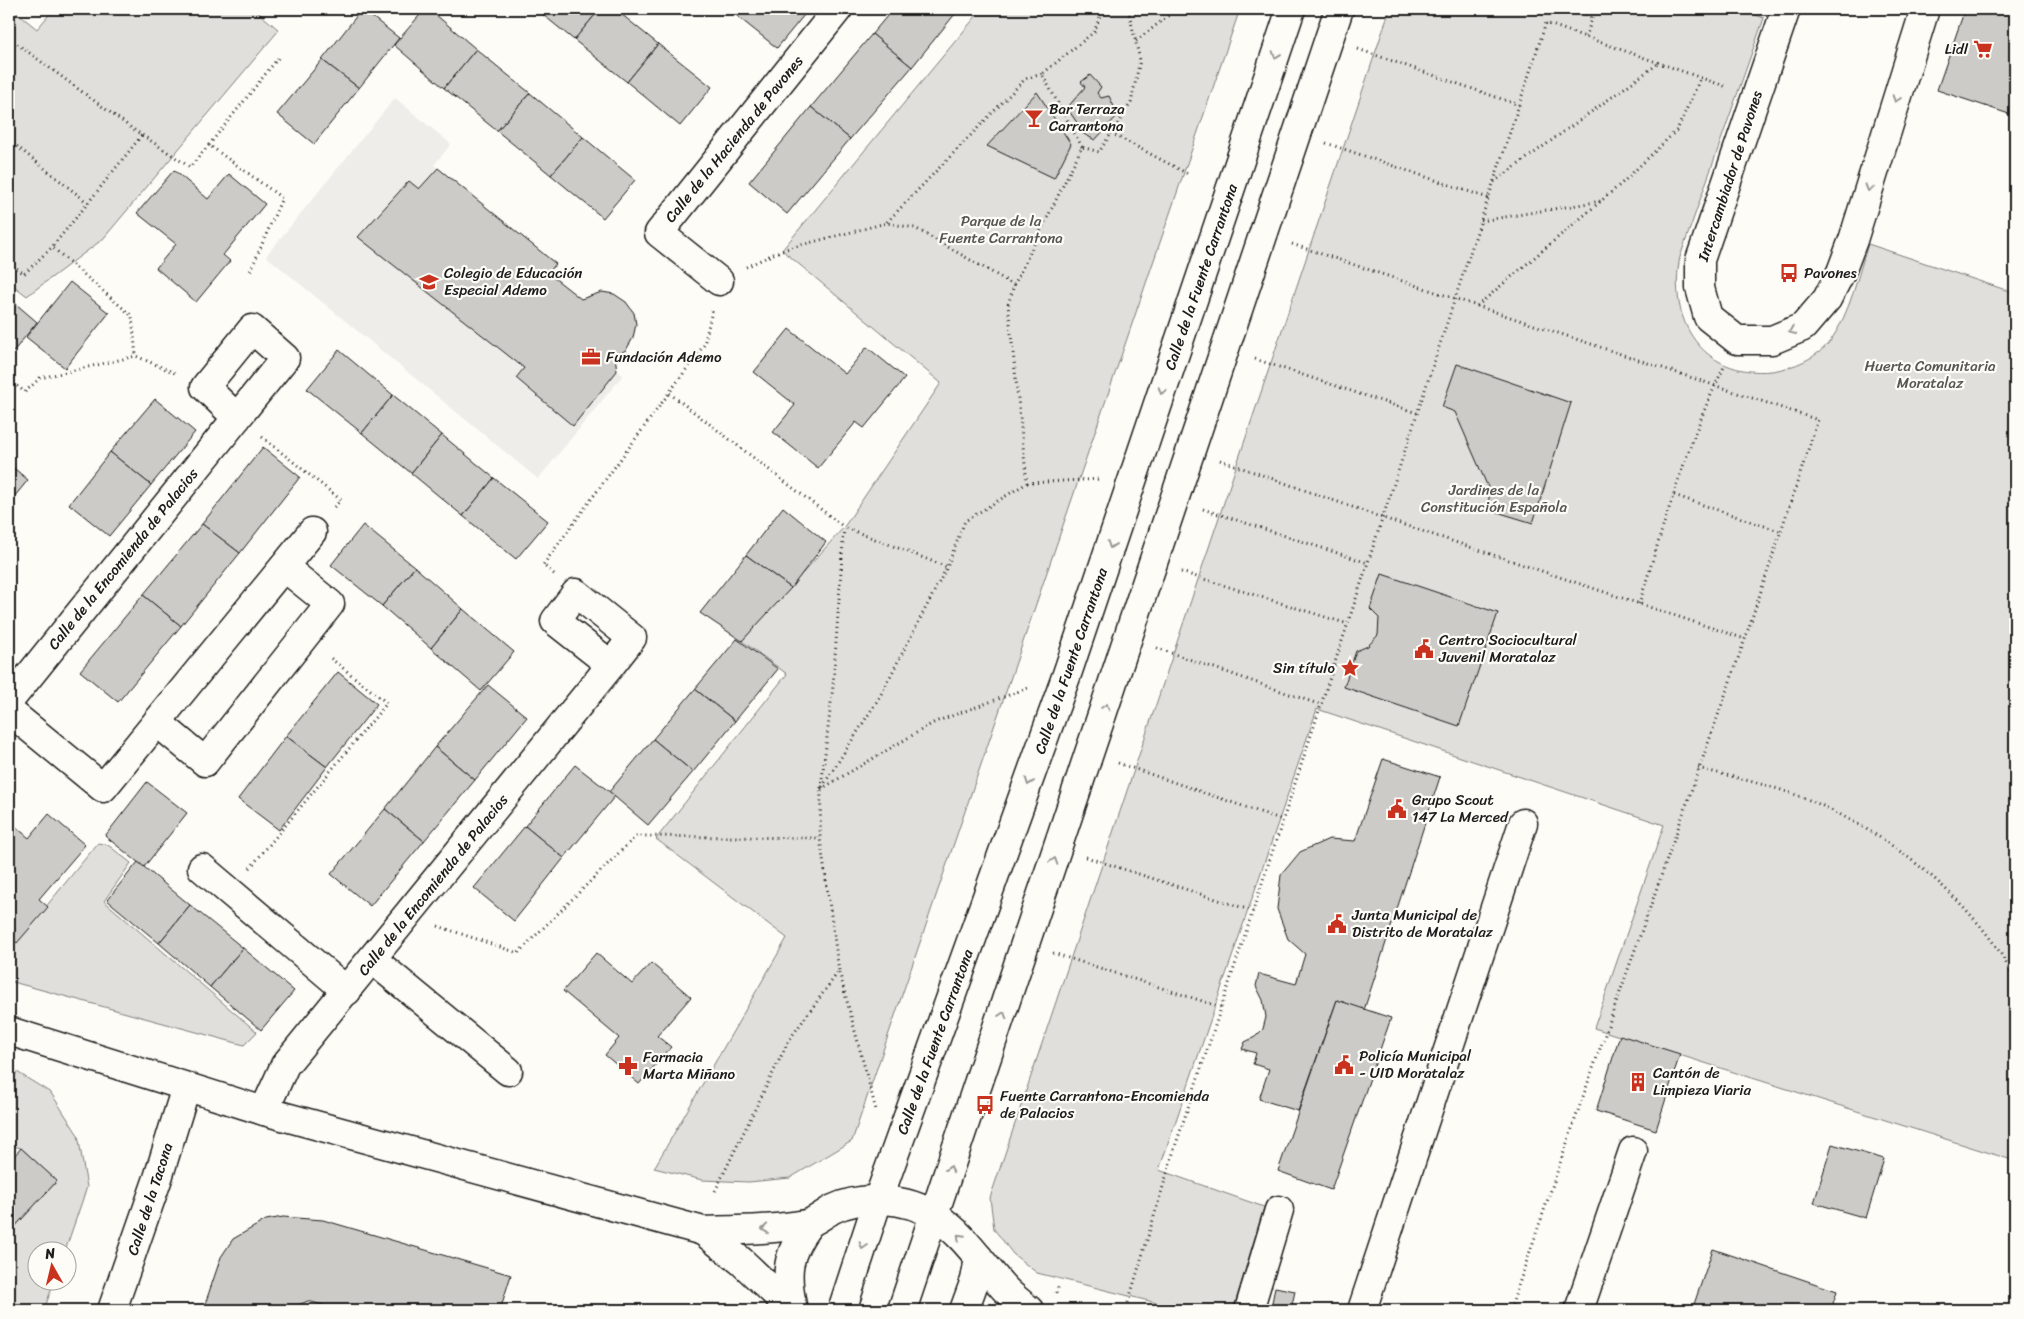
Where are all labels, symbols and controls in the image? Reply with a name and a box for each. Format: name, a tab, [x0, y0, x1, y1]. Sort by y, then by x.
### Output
place label: Lidl	[1945, 36, 1969, 62]
supermarket icon: Lidl	[1972, 38, 1994, 60]
street label: Calle de la Hacienda de Pavones	[658, 49, 810, 228]
one-way arrow	[1271, 50, 1281, 59]
street label: Intercambiador de Pavones	[1690, 87, 1770, 266]
one-way arrow	[1891, 94, 1901, 103]
place label: Bar Terraza Carrantona	[1049, 96, 1125, 139]
bar icon: Bar Terraza Carrantona	[1023, 107, 1045, 129]
street label: Calle de la Fuente Carrantona	[1157, 180, 1245, 374]
one-way arrow	[1864, 184, 1874, 192]
park label: Parque de la Fuente Carrantona	[939, 208, 1063, 251]
place label: Colegio de Educación Especial Ademo	[444, 260, 582, 303]
place label: Pavones	[1804, 260, 1858, 286]
bus stop icon: Pavones	[1778, 262, 1800, 284]
school or university icon: Colegio de Educación Especial Ademo	[418, 271, 440, 293]
one-way arrow	[1788, 325, 1797, 336]
place label: Fundación Ademo	[606, 344, 722, 370]
office icon: Fundación Ademo	[580, 346, 602, 368]
park label: Huerta Comunitaria Moratalaz	[1864, 353, 1996, 396]
one-way arrow	[1158, 387, 1168, 395]
street label: Calle de la Encomienda de Palacios	[41, 462, 205, 656]
park label: Jardines de la Constitución Española	[1421, 477, 1568, 520]
one-way arrow	[1106, 541, 1116, 549]
street label: Calle de la Fuente Carrantona	[1027, 564, 1115, 758]
place label: Centro Sociocultural Juvenil Moratalaz	[1438, 627, 1578, 670]
public building icon: Centro Sociocultural Juvenil Moratalaz	[1413, 638, 1435, 660]
place label: Sin título	[1273, 655, 1336, 681]
place icon: Sin título	[1339, 657, 1361, 679]
one-way arrow	[1100, 703, 1110, 712]
one-way arrow	[1025, 777, 1035, 785]
place label: Grupo Scout 147 La Merced	[1412, 787, 1509, 830]
street label: Calle de la Encomienda de Palacios	[351, 788, 515, 982]
public building icon: Grupo Scout 147 La Merced	[1386, 798, 1408, 820]
one-way arrow	[1048, 857, 1058, 866]
place label: Junta Municipal de Distrito de Moratalaz	[1351, 902, 1494, 945]
public building icon: Junta Municipal de Distrito de Moratalaz	[1326, 913, 1348, 935]
street label: Calle de la Fuente Carrantona	[889, 945, 981, 1138]
one-way arrow	[997, 1011, 1007, 1020]
place label: Policía Municipal - UID Moratalaz	[1359, 1043, 1472, 1086]
place label: Farmacia Marta Miñano	[643, 1044, 736, 1087]
public building icon: Policía Municipal - UID Moratalaz	[1333, 1054, 1355, 1076]
pharmacy icon: Farmacia Marta Miñano	[617, 1055, 639, 1077]
place label: Cantón de Limpieza Viaria	[1653, 1060, 1751, 1103]
building icon: Cantón de Limpieza Viaria	[1627, 1071, 1649, 1093]
place label: Fuente Carrantona-Encomienda de Palacios	[1000, 1083, 1209, 1126]
bus stop icon: Fuente Carrantona-Encomienda de Palacios	[974, 1094, 996, 1116]
street label: Calle de la Tacona	[120, 1139, 181, 1259]
one-way arrow	[944, 1165, 954, 1173]
one-way arrow	[761, 1223, 769, 1234]
one-way arrow	[957, 1234, 966, 1243]
text: N	[43, 1241, 57, 1267]
one-way arrow	[859, 1241, 869, 1250]
north arrow	[28, 1242, 78, 1292]

